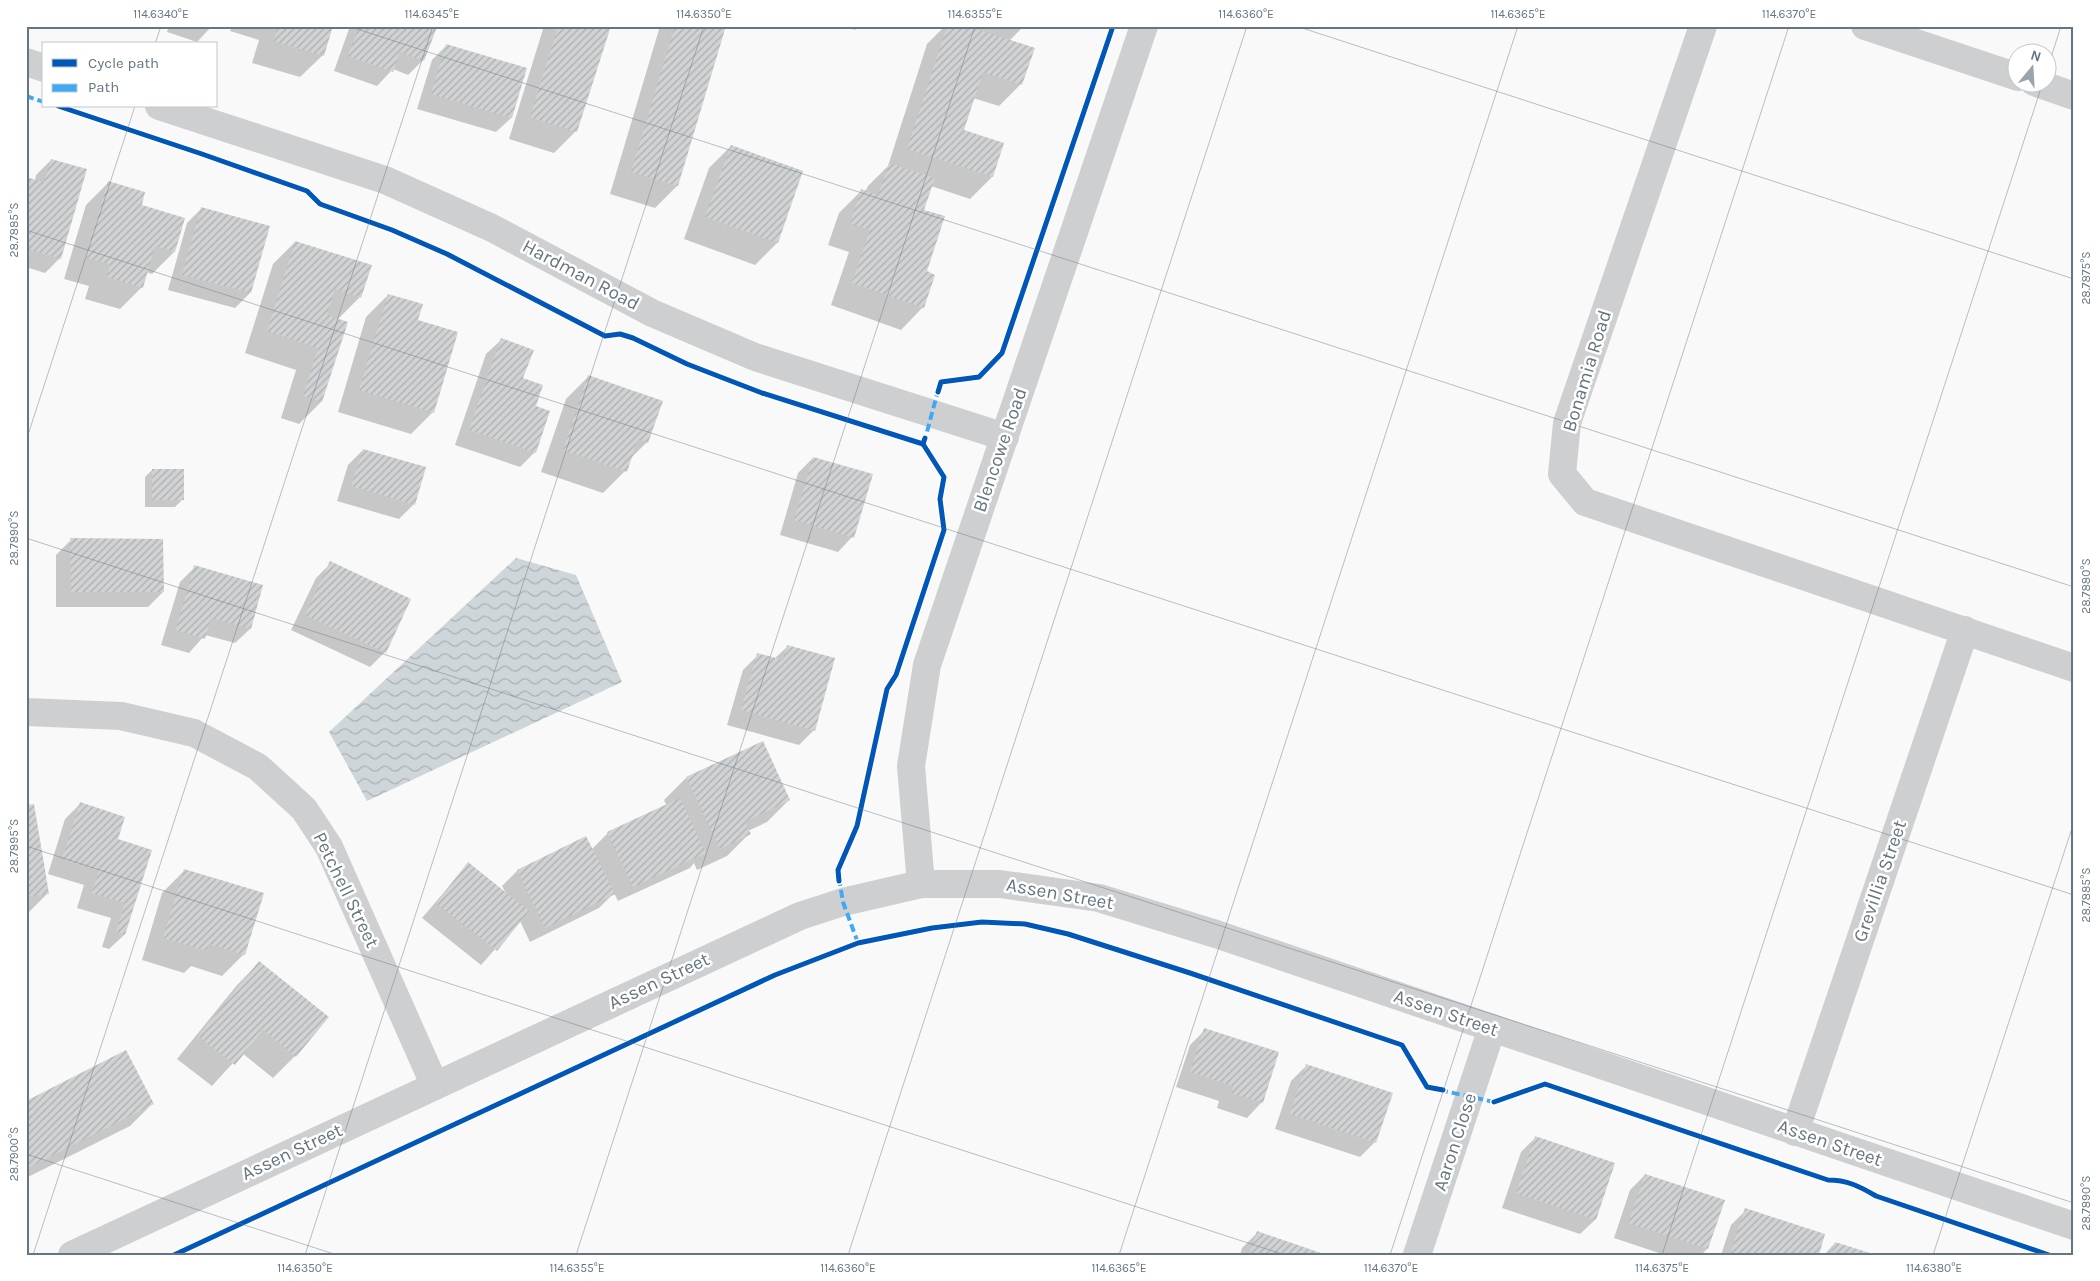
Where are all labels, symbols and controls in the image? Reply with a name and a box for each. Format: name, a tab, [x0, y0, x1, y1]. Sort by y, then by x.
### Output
text: 114.6340°E	[133, 7, 189, 21]
text: 114.6345°E	[404, 7, 460, 21]
text: 114.6350°E	[676, 7, 732, 21]
text: 114.6355°E	[947, 7, 1003, 21]
text: 114.6360°E	[1218, 7, 1274, 21]
text: 114.6365°E	[1490, 7, 1546, 21]
text: 114.6370°E	[1762, 7, 1816, 21]
legend	[42, 42, 218, 108]
north arrow	[2008, 42, 2058, 92]
text: N	[2028, 46, 2043, 66]
text: Cycle path	[88, 54, 159, 72]
text: Path	[88, 78, 119, 96]
text: 28.7885°S	[7, 203, 21, 257]
street label: Hardman Road	[519, 235, 643, 315]
text: 28.7875°S	[2079, 251, 2093, 305]
street label: Bonamia Road	[1558, 307, 1616, 435]
street label: Blencowe Road	[968, 385, 1032, 515]
text: 28.7890°S	[7, 511, 21, 565]
text: 28.7880°S	[2079, 558, 2093, 614]
street label: Grevillia Street	[1849, 817, 1911, 945]
text: 28.7895°S	[7, 819, 21, 873]
street label: Petchell Street	[309, 829, 383, 951]
text: 28.7885°S	[2079, 868, 2093, 922]
street label: Assen Street	[1005, 874, 1115, 914]
street label: Assen Street	[605, 948, 713, 1014]
street label: Assen Street	[1391, 985, 1501, 1041]
street label: Aaron Close	[1429, 1090, 1481, 1194]
street label: Assen Street	[1775, 1115, 1885, 1171]
street label: Assen Street	[238, 1119, 346, 1185]
text: 28.7900°S	[7, 1127, 21, 1181]
text: 28.7890°S	[2079, 1176, 2093, 1230]
text: 114.6350°E	[277, 1261, 333, 1275]
text: 114.6355°E	[549, 1261, 605, 1275]
text: 114.6360°E	[820, 1261, 876, 1275]
text: 114.6365°E	[1091, 1261, 1147, 1275]
text: 114.6370°E	[1364, 1261, 1418, 1275]
text: 114.6375°E	[1635, 1261, 1689, 1275]
text: 114.6380°E	[1906, 1261, 1962, 1275]

